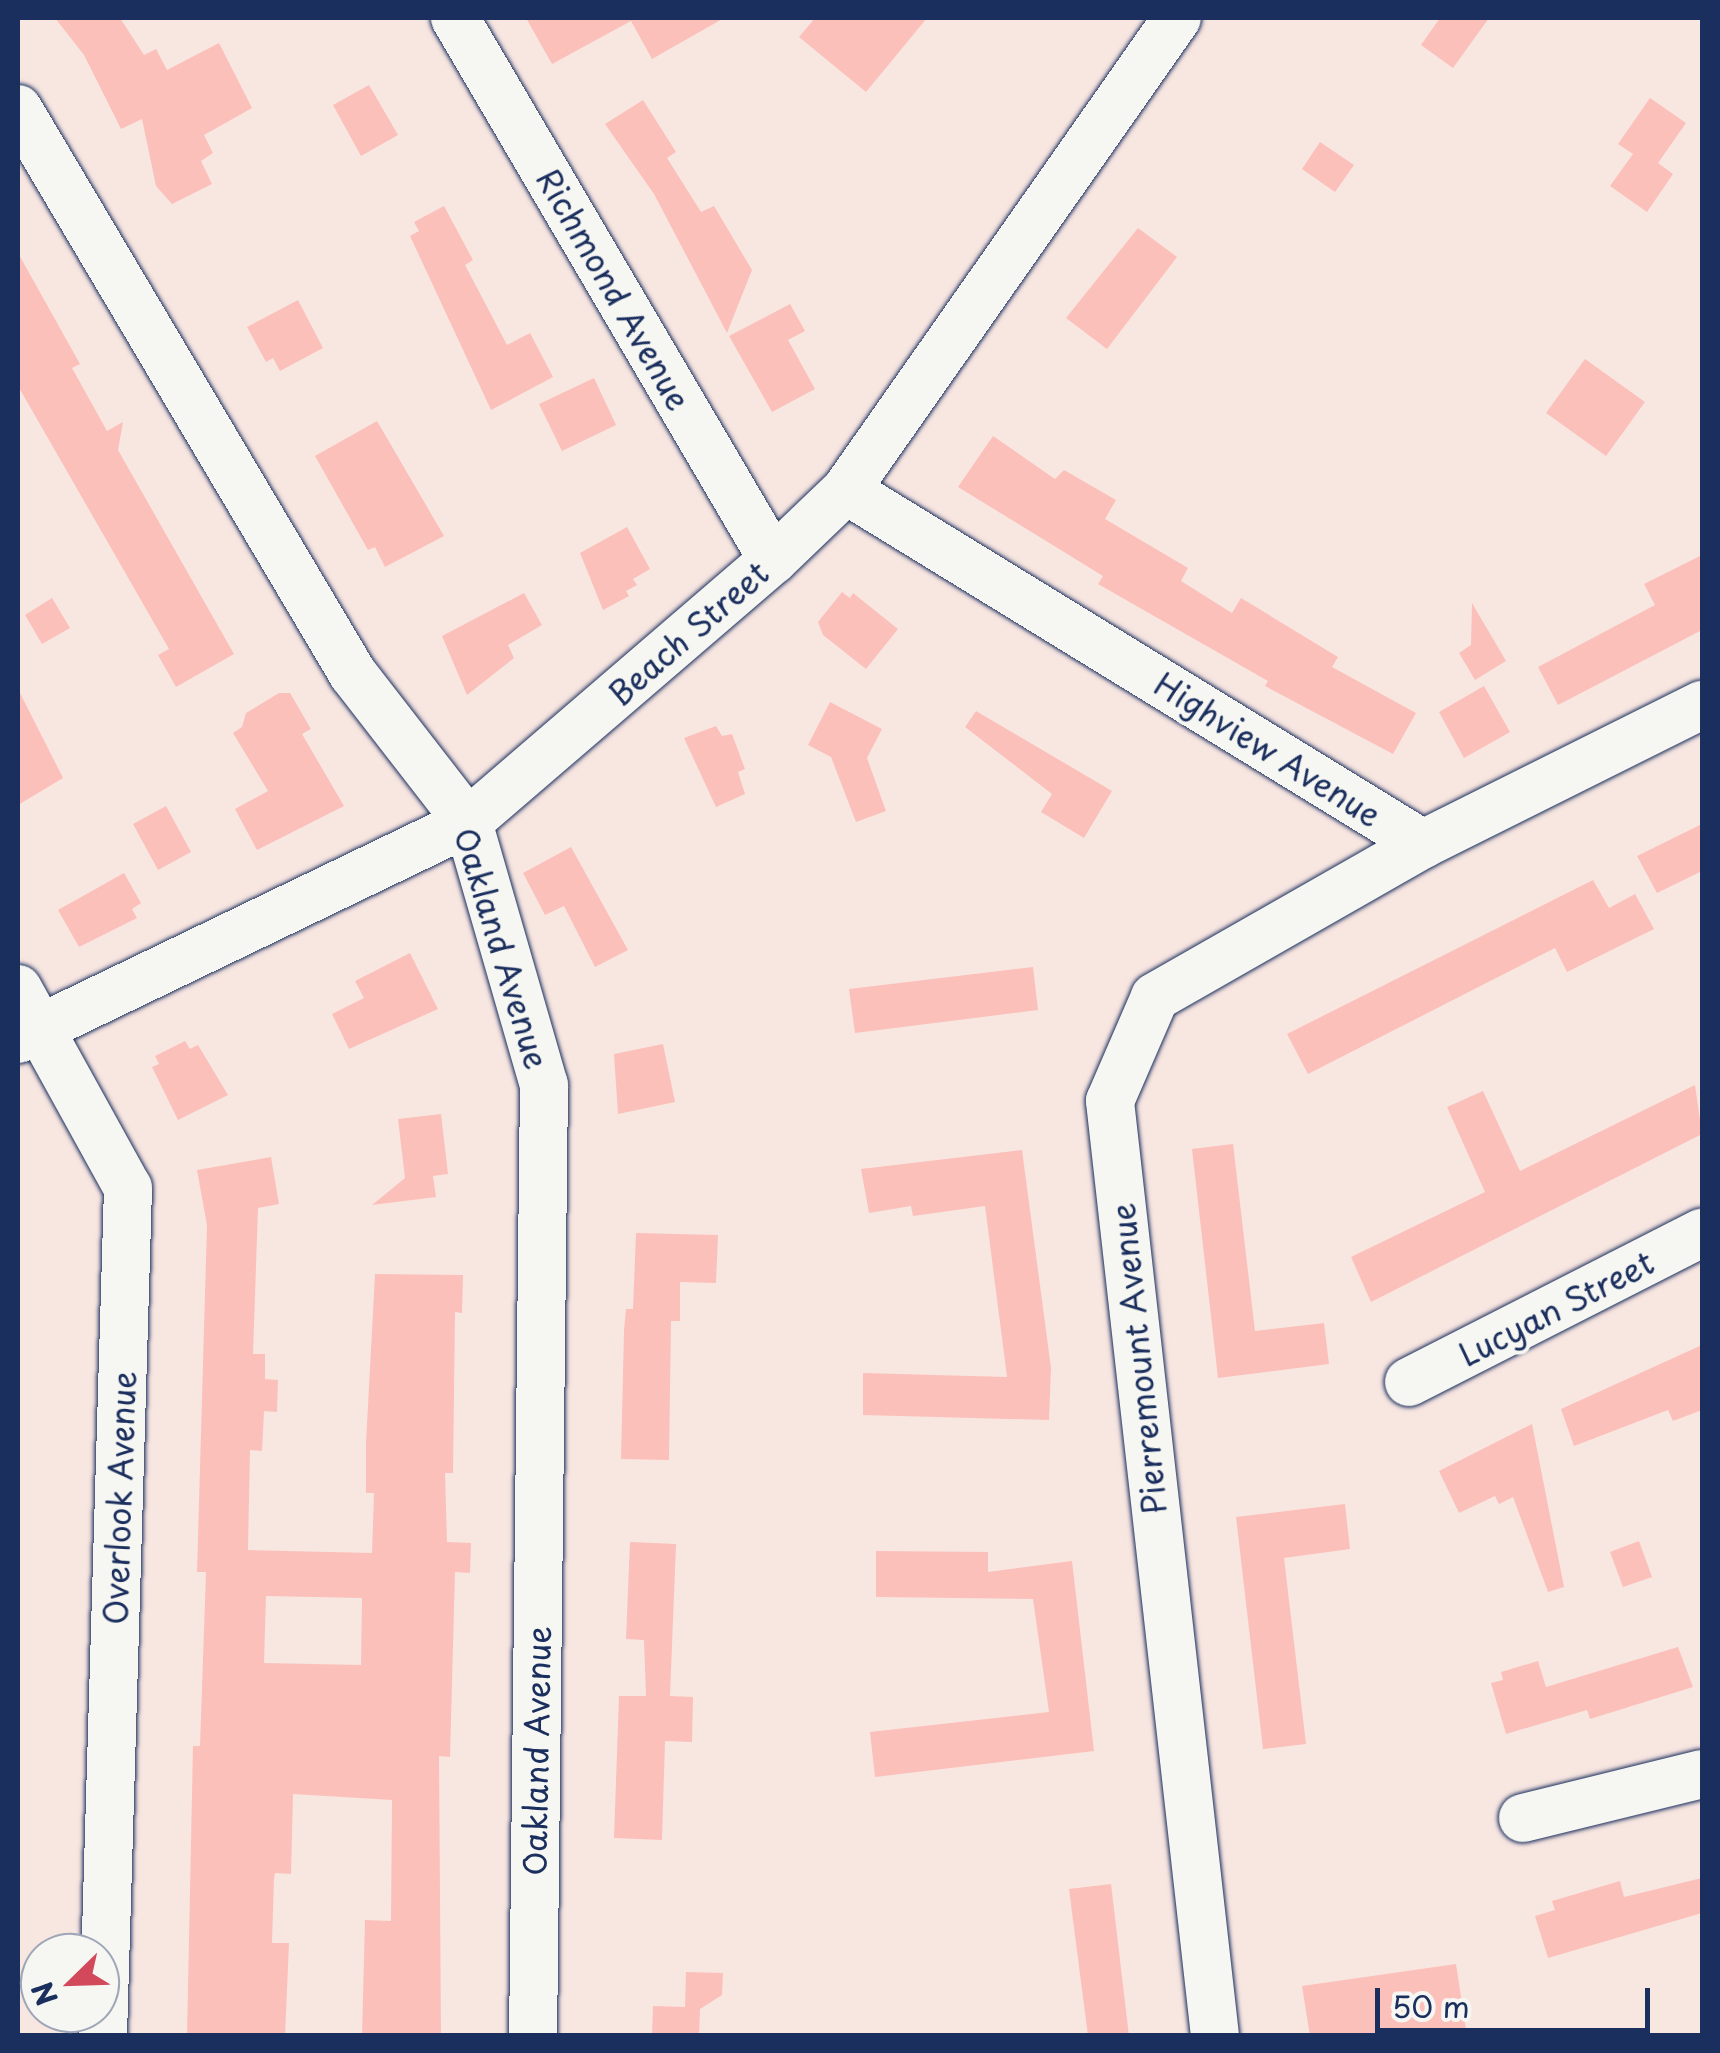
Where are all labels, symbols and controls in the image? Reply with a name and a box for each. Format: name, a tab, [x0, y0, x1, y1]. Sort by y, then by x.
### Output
street label: Richmond Avenue	[530, 162, 698, 416]
street label: Beach Street	[600, 553, 776, 713]
street label: Highview Avenue	[1149, 665, 1387, 833]
street label: Oakland Avenue	[447, 823, 557, 1073]
street label: Pierremount Avenue	[1103, 1202, 1173, 1516]
street label: Lucyan Street	[1453, 1243, 1659, 1373]
street label: Overlook Avenue	[95, 1370, 143, 1626]
street label: Oakland Avenue	[515, 1626, 557, 1876]
north arrow	[20, 1933, 120, 2033]
scale bar	[1380, 1968, 1655, 2030]
text: N	[20, 1976, 68, 2013]
text: 50 m	[1392, 1983, 1470, 2028]

